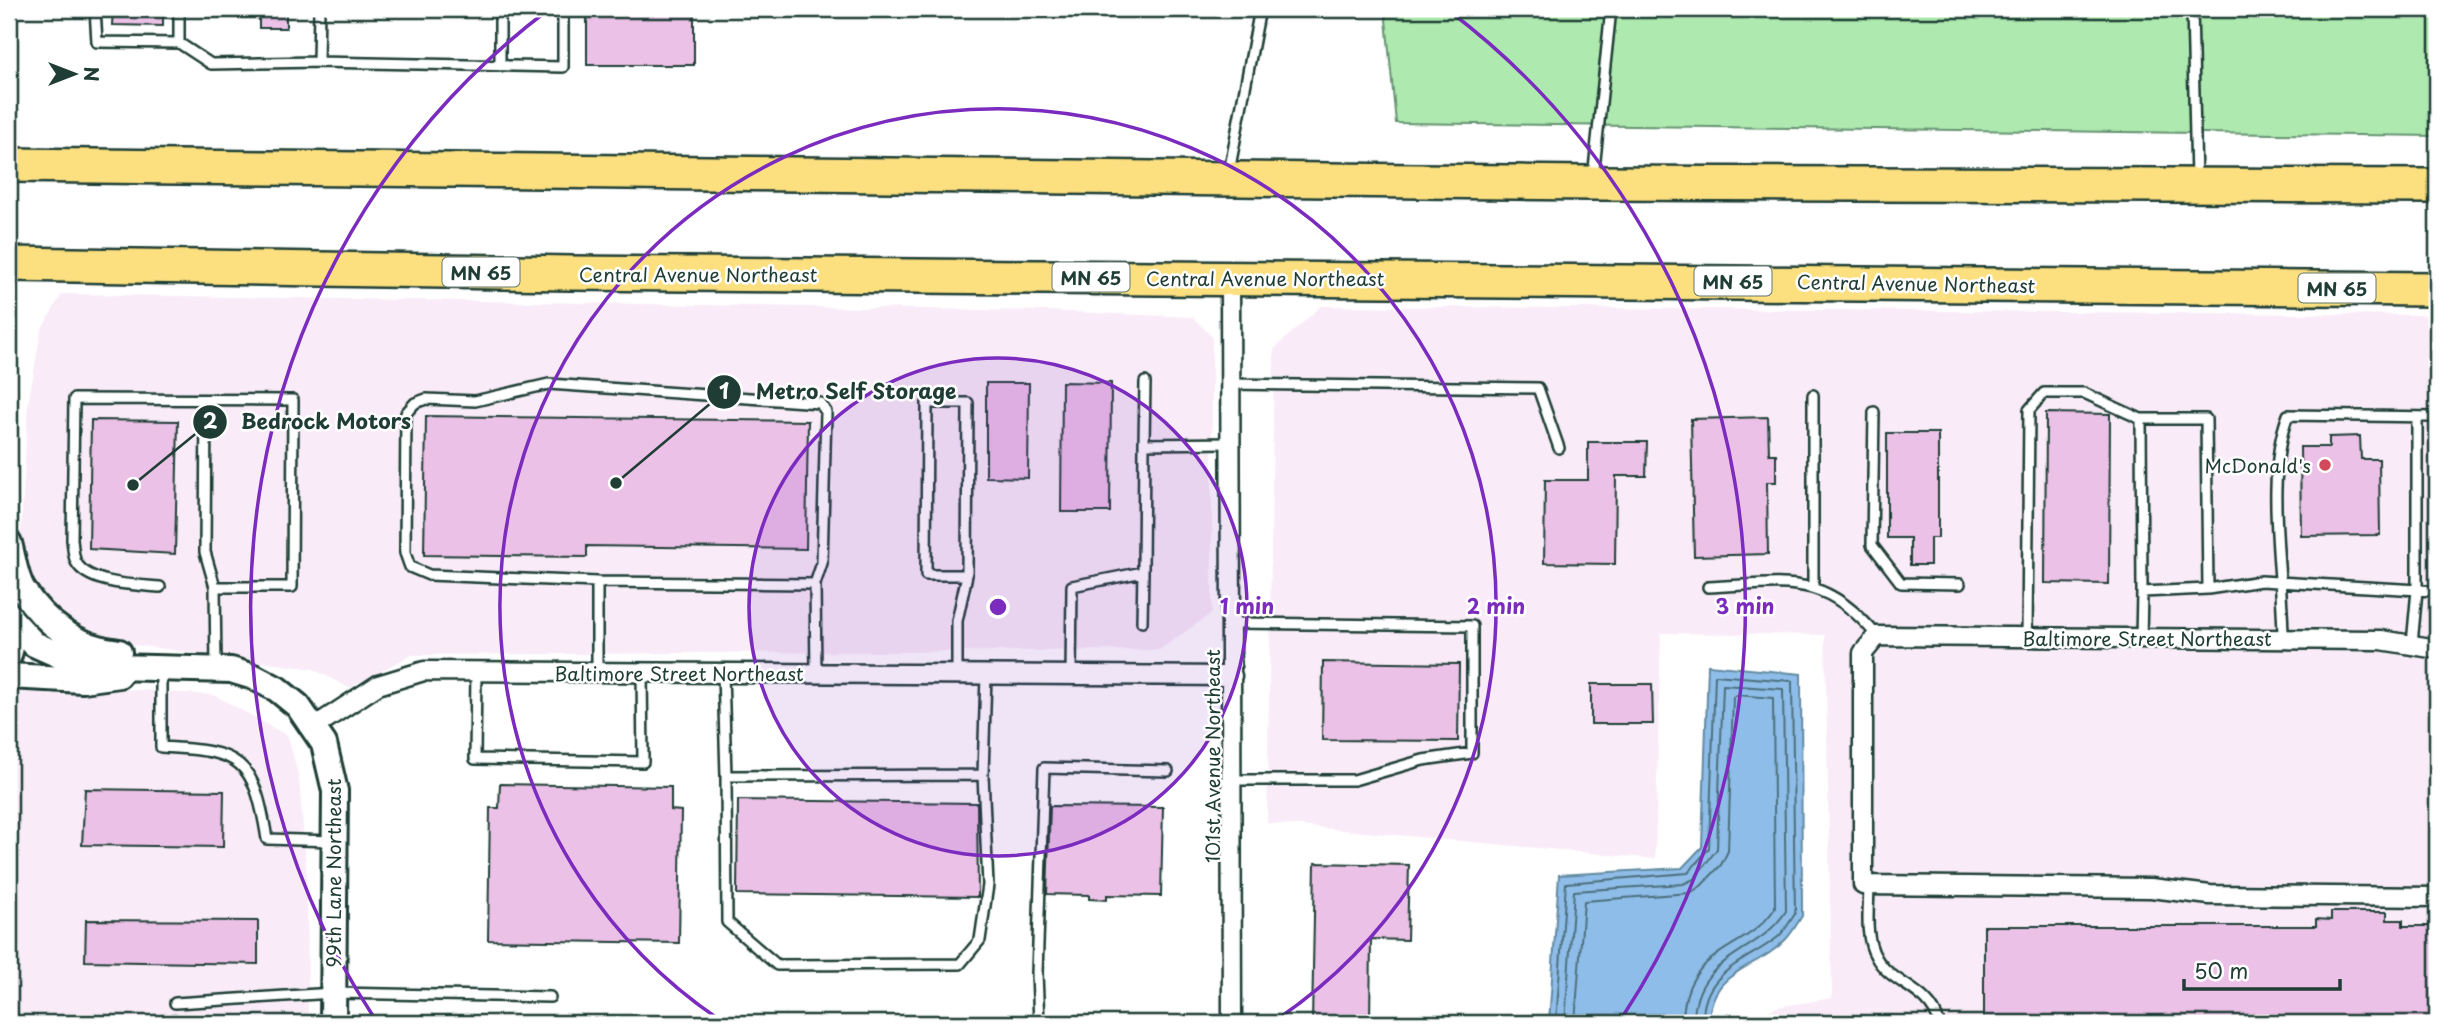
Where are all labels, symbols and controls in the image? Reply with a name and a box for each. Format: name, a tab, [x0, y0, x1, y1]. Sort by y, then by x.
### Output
north arrow	[38, 38, 108, 108]
text: N	[78, 66, 106, 82]
road number: MN 65	[442, 258, 520, 286]
street label: Central Avenue Northeast	[579, 260, 818, 288]
road number: MN 65	[1052, 262, 1130, 292]
street label: Central Avenue Northeast	[1146, 264, 1385, 292]
road number: MN 65	[1694, 267, 1772, 296]
street label: Central Avenue Northeast	[1796, 267, 2036, 299]
road number: MN 65	[2298, 274, 2376, 302]
callout: Metro Self Storage	[707, 371, 971, 413]
text: 1	[719, 374, 729, 406]
text: Metro Self Storage	[756, 374, 956, 406]
callout: Bedrock Motors	[193, 401, 425, 443]
text: 2	[203, 404, 218, 436]
text: Bedrock Motors	[241, 404, 411, 436]
place label: McDonald's	[2204, 451, 2311, 479]
marker: McDonald's	[2317, 457, 2333, 473]
text: 1 min	[1220, 589, 1274, 621]
text: 2 min	[1467, 589, 1525, 621]
text: 3 min	[1715, 589, 1775, 621]
centre of rings	[986, 595, 1010, 619]
street label: Baltimore Street Northeast	[2022, 624, 2272, 652]
street label: 101st Avenue Northeast	[1198, 649, 1226, 863]
street label: Baltimore Street Northeast	[554, 659, 804, 687]
street label: 99th Lane Northeast	[319, 778, 347, 968]
scale bar	[2184, 948, 2339, 992]
text: 50 m	[2194, 954, 2248, 986]

